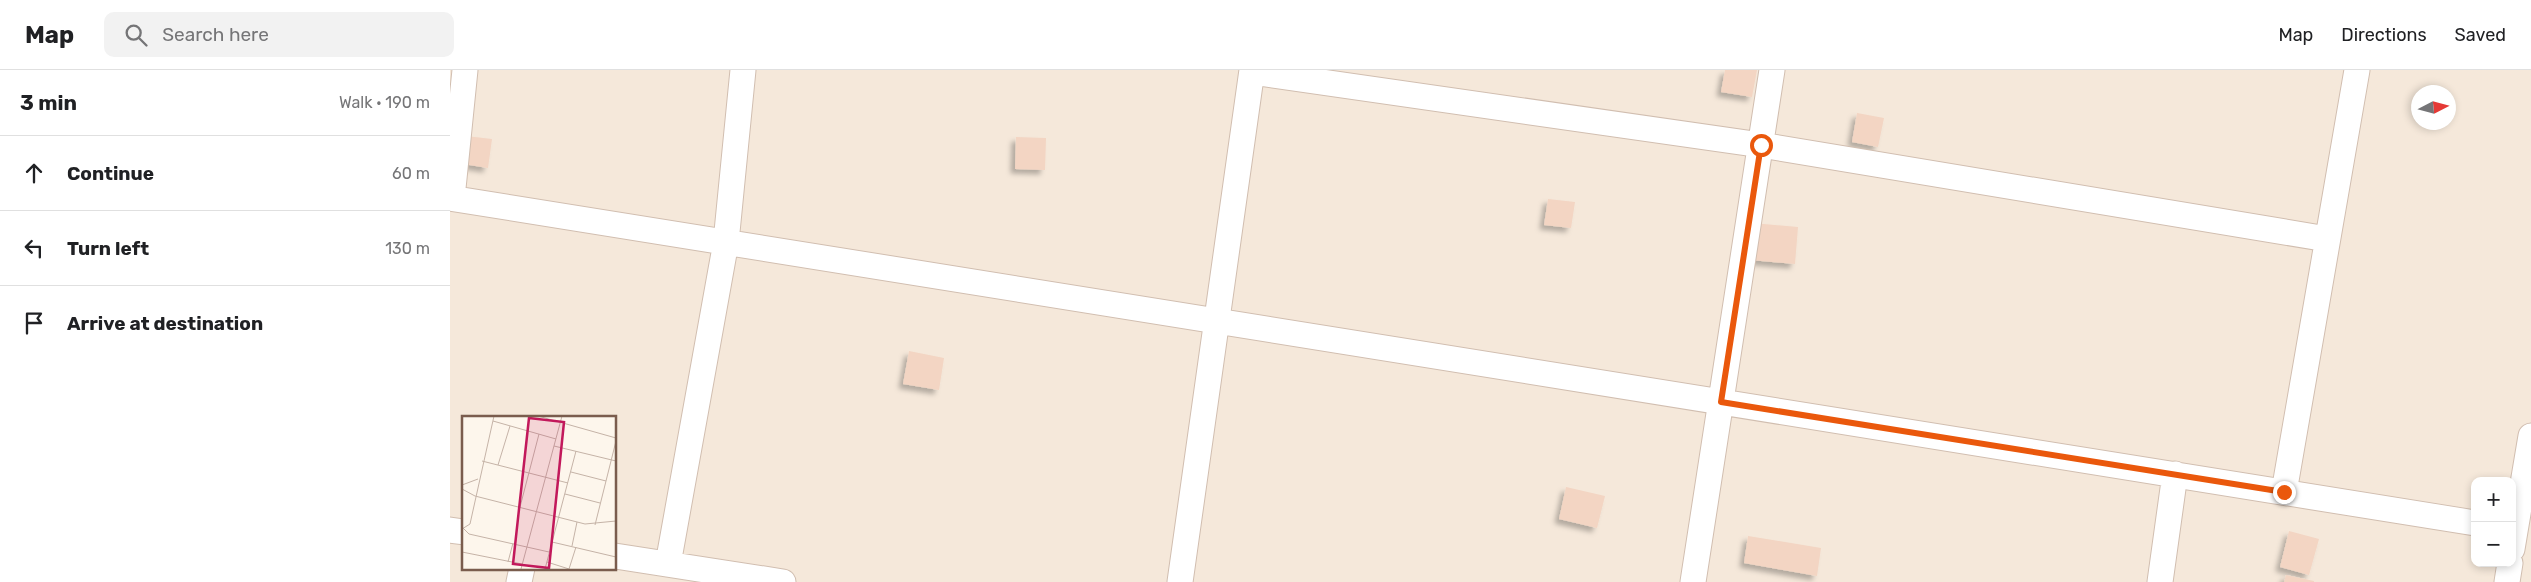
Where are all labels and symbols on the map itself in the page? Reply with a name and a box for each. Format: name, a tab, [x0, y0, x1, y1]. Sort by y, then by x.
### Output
north arrow	[2411, 85, 2456, 130]
route start	[1750, 134, 1773, 157]
inset map	[462, 416, 616, 570]
route end	[2273, 481, 2296, 504]

